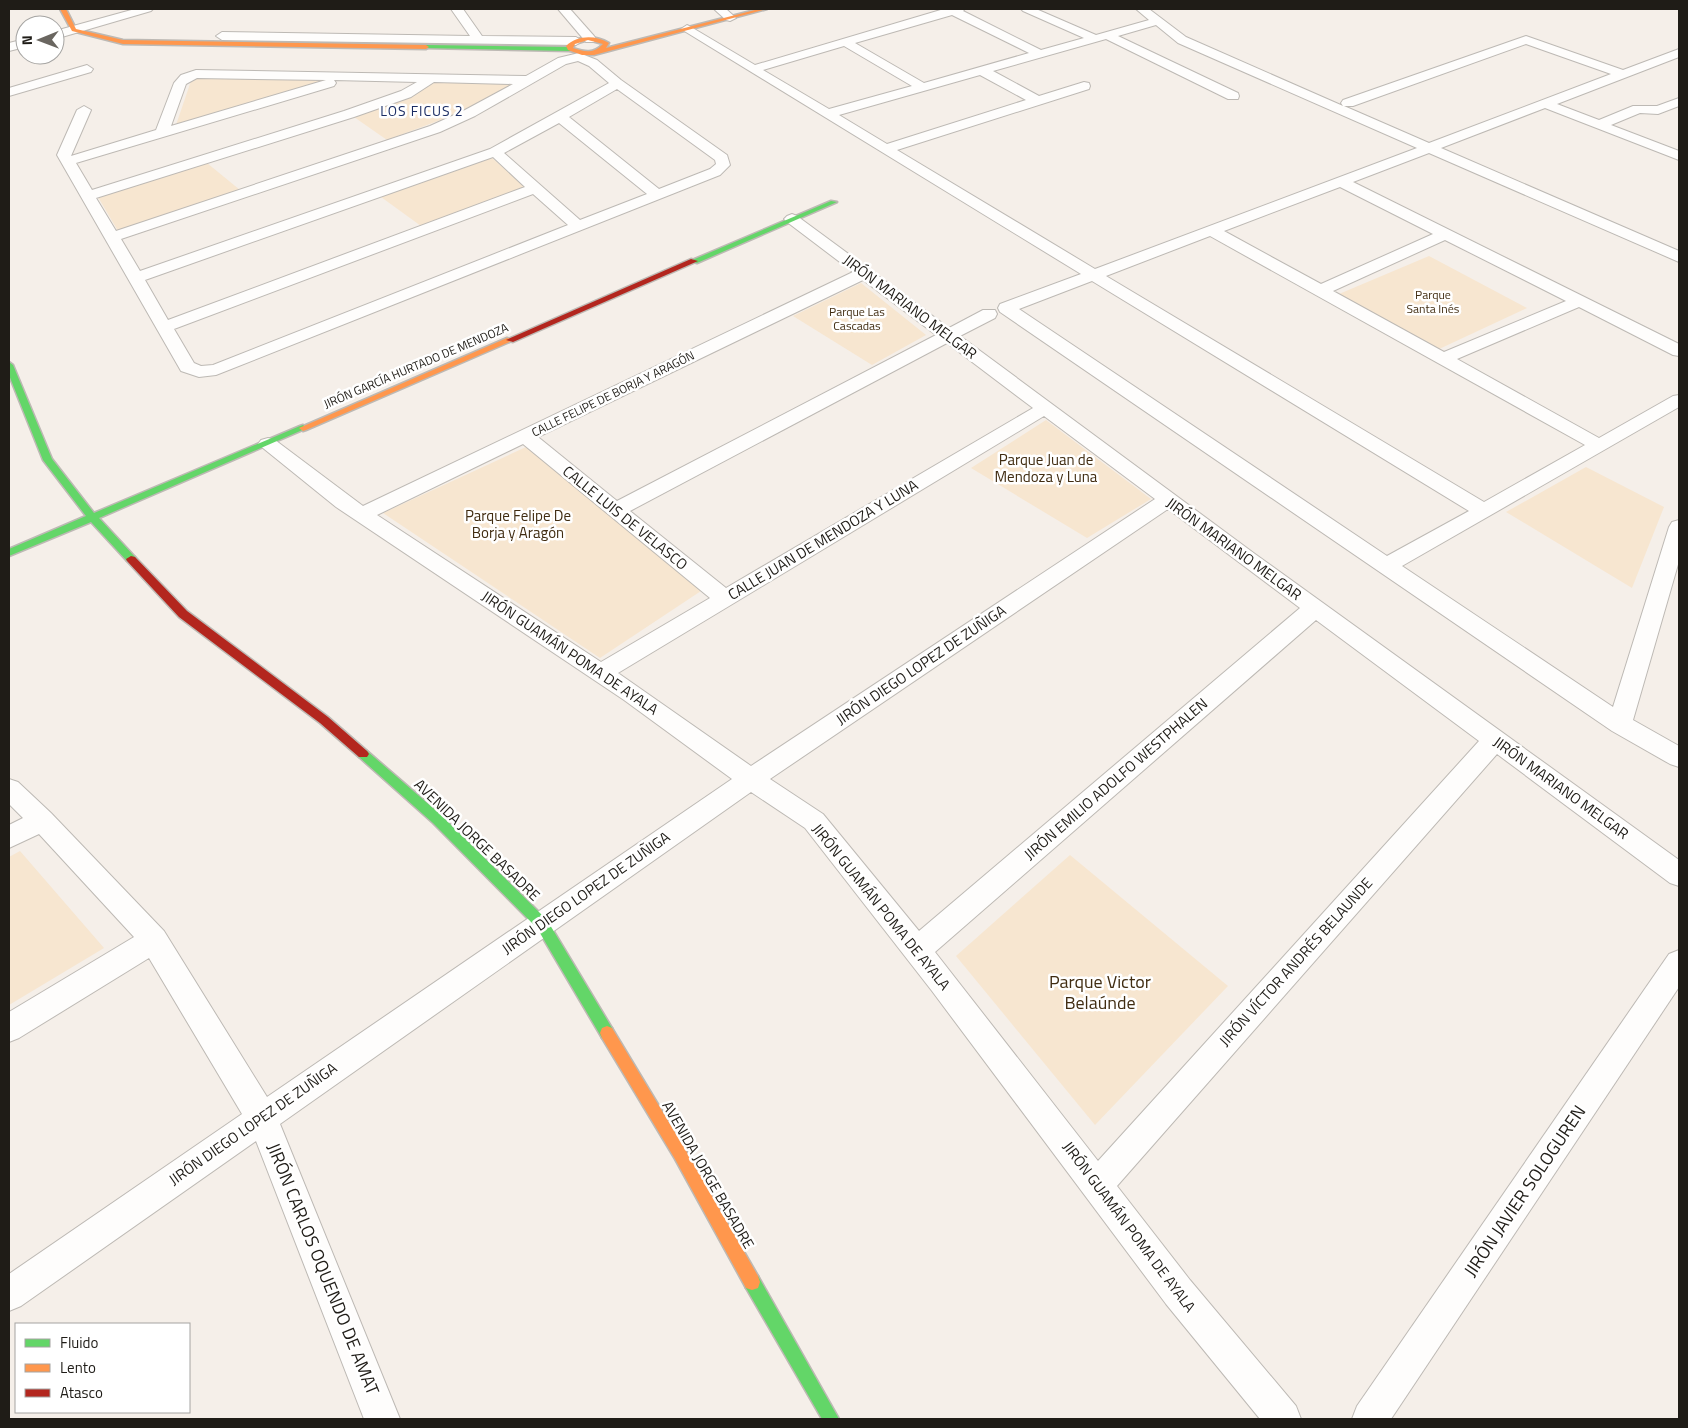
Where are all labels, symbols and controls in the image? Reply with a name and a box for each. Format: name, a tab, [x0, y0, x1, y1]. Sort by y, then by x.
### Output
north arrow	[15, 15, 65, 65]
text: N	[16, 35, 37, 45]
district label: LOS FICUS 2	[380, 100, 464, 121]
street label: JIRÓN MARIANO MELGAR	[838, 249, 982, 365]
park label: Parque Santa Inés	[1407, 285, 1460, 318]
park label: Parque Las Cascadas	[829, 302, 885, 335]
street label: JIRÓN GARCÍA HURTADO DE MENDOZA	[320, 318, 511, 413]
street label: CALLE FELIPE DE BORJA Y ARAGÓN	[528, 346, 698, 441]
park label: Parque Juan de Mendoza y Luna	[995, 448, 1098, 488]
street label: CALLE LUIS DE VELASCO	[558, 460, 693, 575]
street label: CALLE JUAN DE MENDOZA Y LUNA	[723, 473, 922, 606]
street label: JIRÓN MARIANO MELGAR	[1162, 492, 1307, 606]
park label: Parque Felipe De Borja y Aragón	[465, 504, 571, 544]
street label: JIRÓN GUAMÁN POMA DE AYALA	[477, 585, 663, 721]
street label: JIRÓN DIEGO LOPEZ DE ZUÑIGA	[831, 599, 1010, 730]
street label: JIRÓN EMILIO ADOLFO WESTPHALEN	[1019, 692, 1213, 865]
street label: JIRÓN MARIANO MELGAR	[1489, 731, 1634, 845]
street label: AVENIDA JORGE BASADRE	[409, 773, 546, 906]
street label: JIRÓN GUAMÁN POMA DE AYALA	[807, 818, 956, 995]
street label: JIRÓN DIEGO LOPEZ DE ZUÑIGA	[497, 826, 675, 960]
street label: JIRÓN VÍCTOR ANDRÉS BELAUNDE	[1213, 872, 1378, 1051]
park label: Parque Victor Belaúnde	[1049, 968, 1151, 1016]
street label: JIRÓN DIEGO LOPEZ DE ZUÑIGA	[164, 1057, 342, 1191]
street label: AVENIDA JORGE BASADRE	[657, 1096, 760, 1253]
street label: JIRÓN JAVIER SOLOGUREN	[1457, 1100, 1592, 1282]
street label: JIRÓN GUAMÁN POMA DE AYALA	[1057, 1136, 1201, 1317]
street label: JIRÓN CARLOS OQUENDO DE AMAT	[260, 1139, 387, 1399]
legend	[15, 1323, 190, 1413]
text: Fluido	[60, 1331, 99, 1354]
text: Lento	[60, 1356, 96, 1379]
text: Atasco	[60, 1381, 103, 1404]

